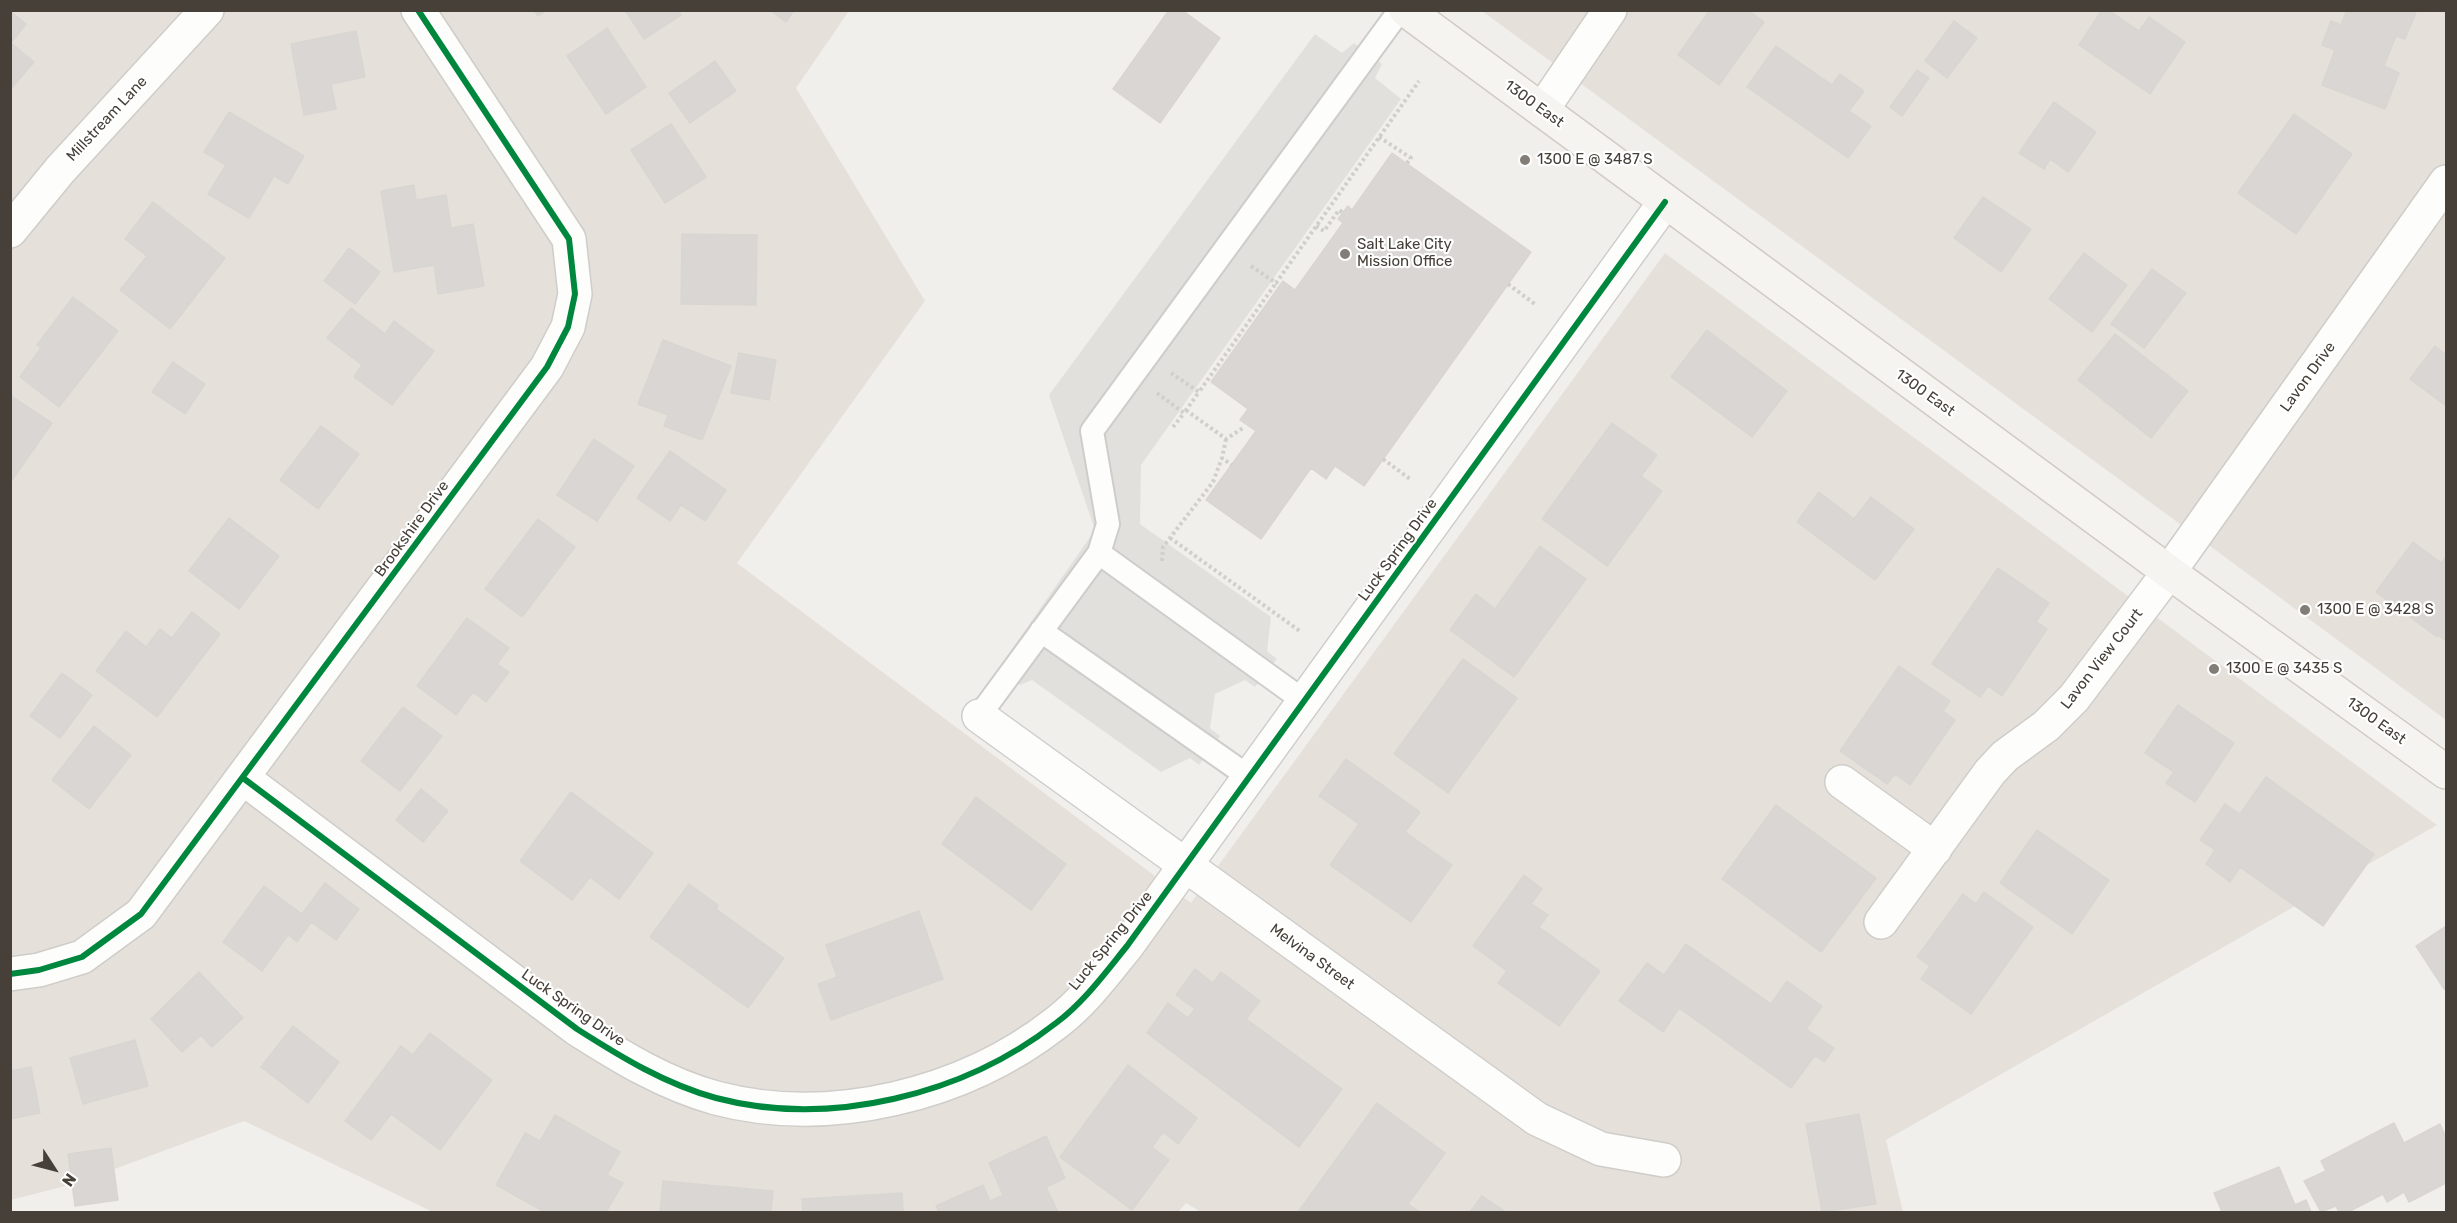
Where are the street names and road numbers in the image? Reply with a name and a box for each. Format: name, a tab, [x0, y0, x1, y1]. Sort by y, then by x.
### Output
street label: Millstream Lane	[63, 73, 151, 165]
street label: 1300 East	[1501, 76, 1567, 132]
street label: Lavon Drive	[2277, 339, 2339, 415]
street label: 1300 East	[1892, 365, 1958, 421]
street label: Brookshire Drive	[371, 477, 453, 581]
street label: Luck Spring Drive	[1355, 495, 1441, 605]
street label: Lavon View Court	[2057, 605, 2147, 713]
street label: 1300 East	[2343, 693, 2409, 749]
street label: Luck Spring Drive	[1066, 888, 1156, 994]
street label: Melvina Street	[1266, 920, 1358, 994]
street label: Luck Spring Drive	[518, 966, 628, 1050]

